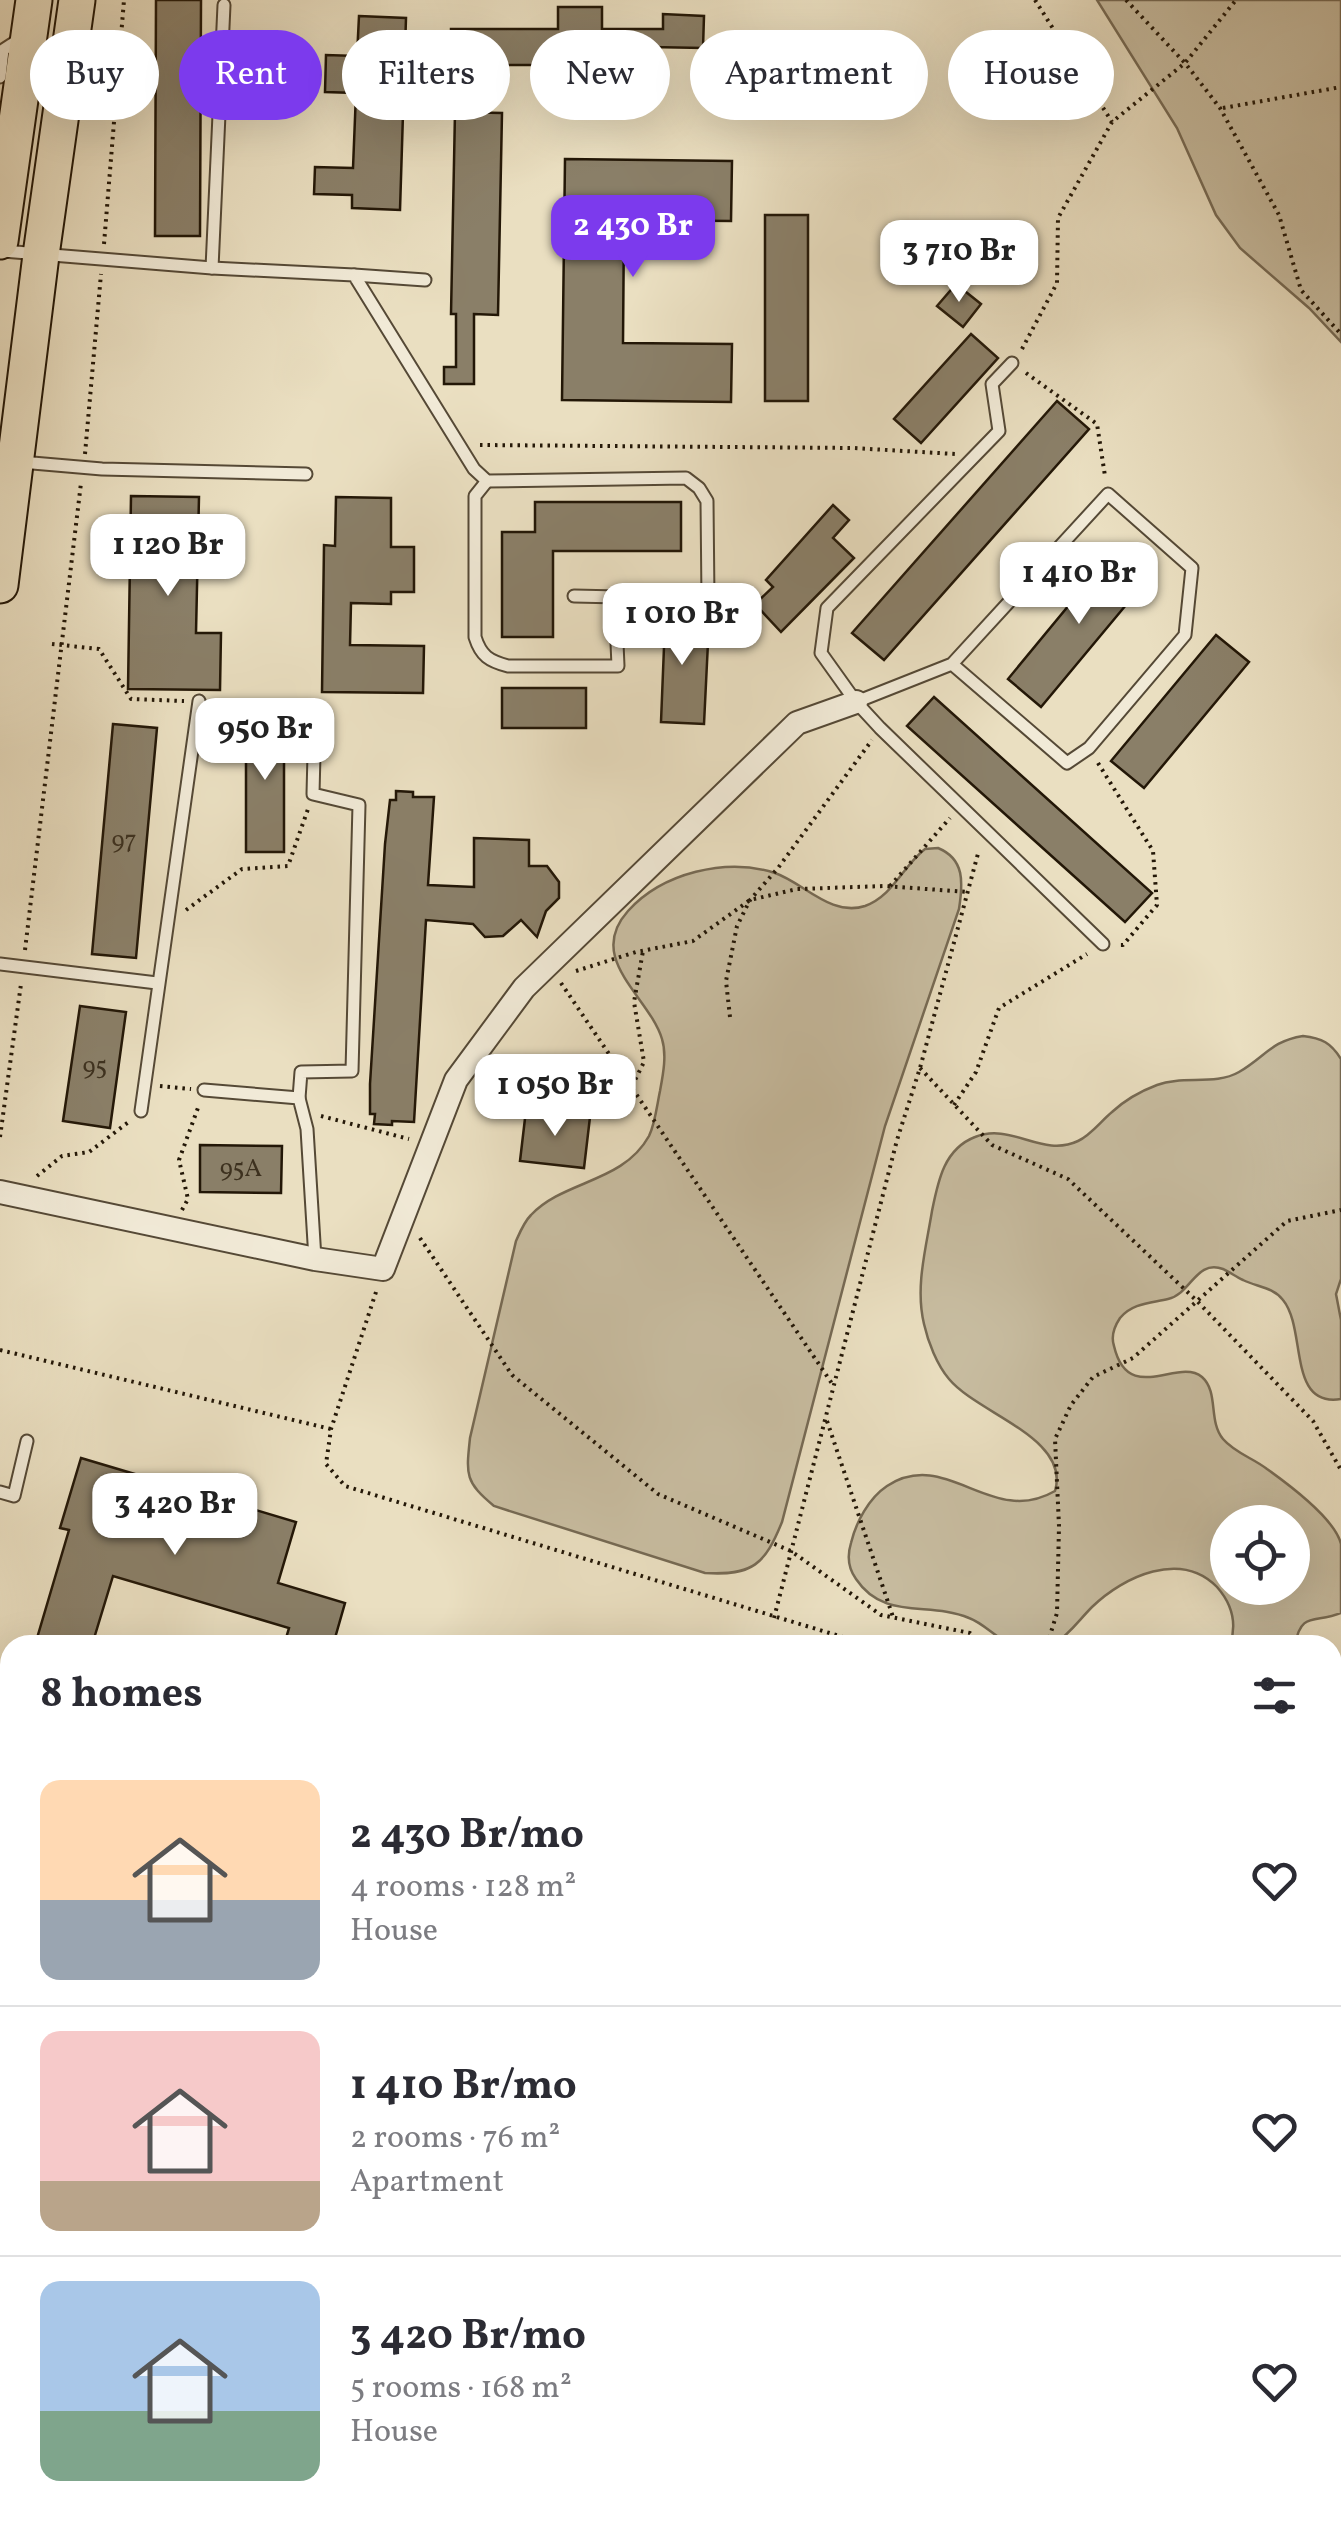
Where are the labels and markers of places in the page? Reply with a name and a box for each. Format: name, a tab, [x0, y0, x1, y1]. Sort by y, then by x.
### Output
pin: 2 430 Br	[530, 195, 736, 280]
pin: 3 710 Br	[856, 220, 1062, 305]
pin: 1 120 Br	[65, 514, 271, 599]
pin: 1 410 Br	[976, 542, 1182, 627]
pin: 1 010 Br	[579, 583, 785, 668]
pin: 950 Br	[184, 698, 346, 783]
pin: 1 050 Br	[452, 1054, 658, 1139]
pin: 3 420 Br	[72, 1473, 278, 1558]

